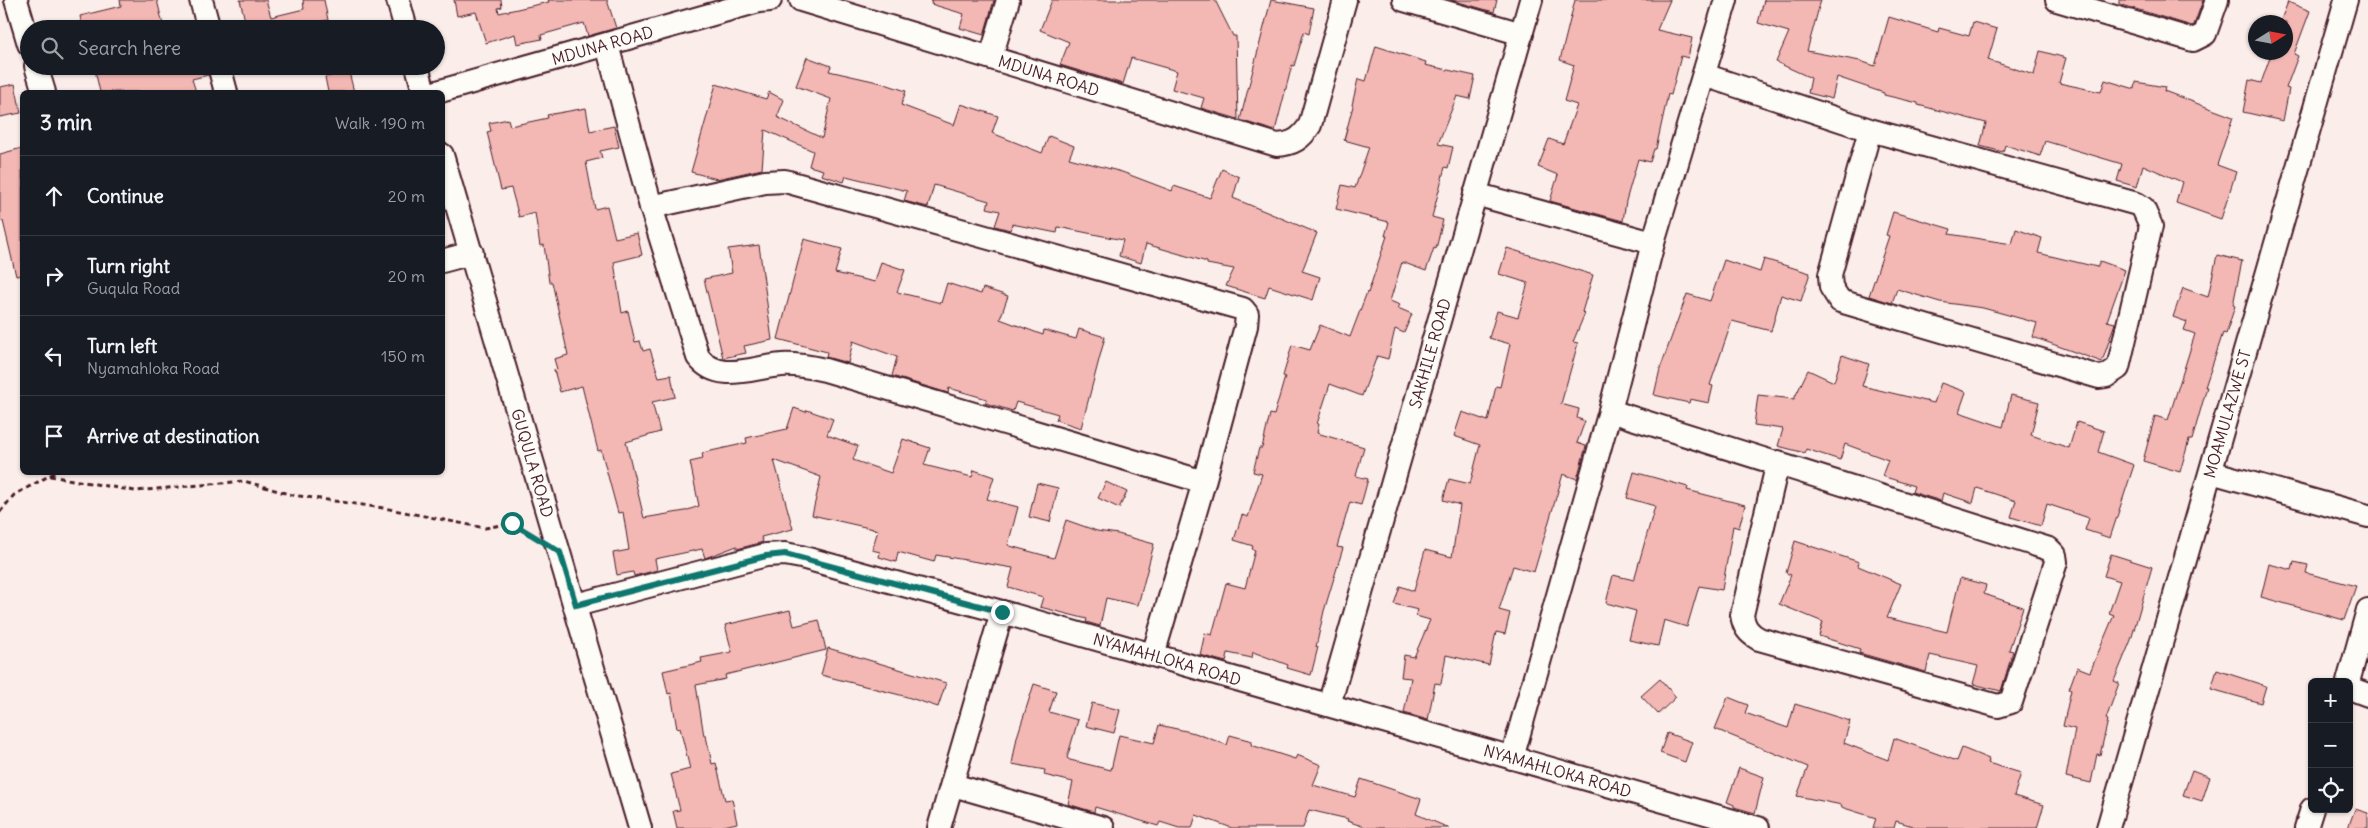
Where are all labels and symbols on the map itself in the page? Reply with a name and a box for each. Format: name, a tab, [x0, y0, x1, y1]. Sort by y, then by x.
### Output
north arrow	[2248, 15, 2293, 60]
street label: MDUNA ROAD	[549, 21, 656, 69]
street label: MDUNA ROAD	[996, 51, 1102, 100]
street label: SAKHILE ROAD	[1405, 296, 1455, 410]
street label: MOAMULAZWE ST	[2199, 347, 2255, 480]
street label: GUQULA ROAD	[507, 406, 558, 520]
route start	[501, 512, 524, 535]
route end	[991, 601, 1014, 624]
street label: NYAMAHLOKA ROAD	[1091, 629, 1244, 690]
street label: NYAMAHLOKA ROAD	[1481, 740, 1634, 801]

